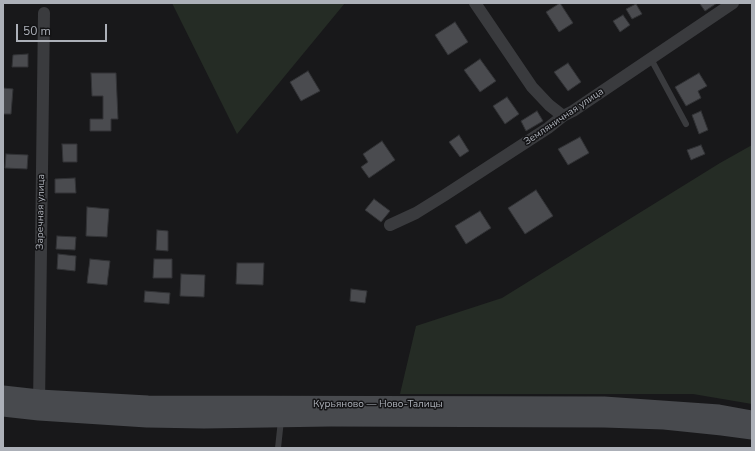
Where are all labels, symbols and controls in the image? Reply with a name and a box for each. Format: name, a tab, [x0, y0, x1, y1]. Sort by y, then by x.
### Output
scale bar	[18, 16, 109, 42]
text: 50 m	[23, 23, 51, 39]
street label: Земляничная улица	[522, 86, 606, 148]
street label: Заречная улица	[34, 174, 48, 250]
street label: Курьяново — Ново-Талицы	[313, 399, 443, 411]

